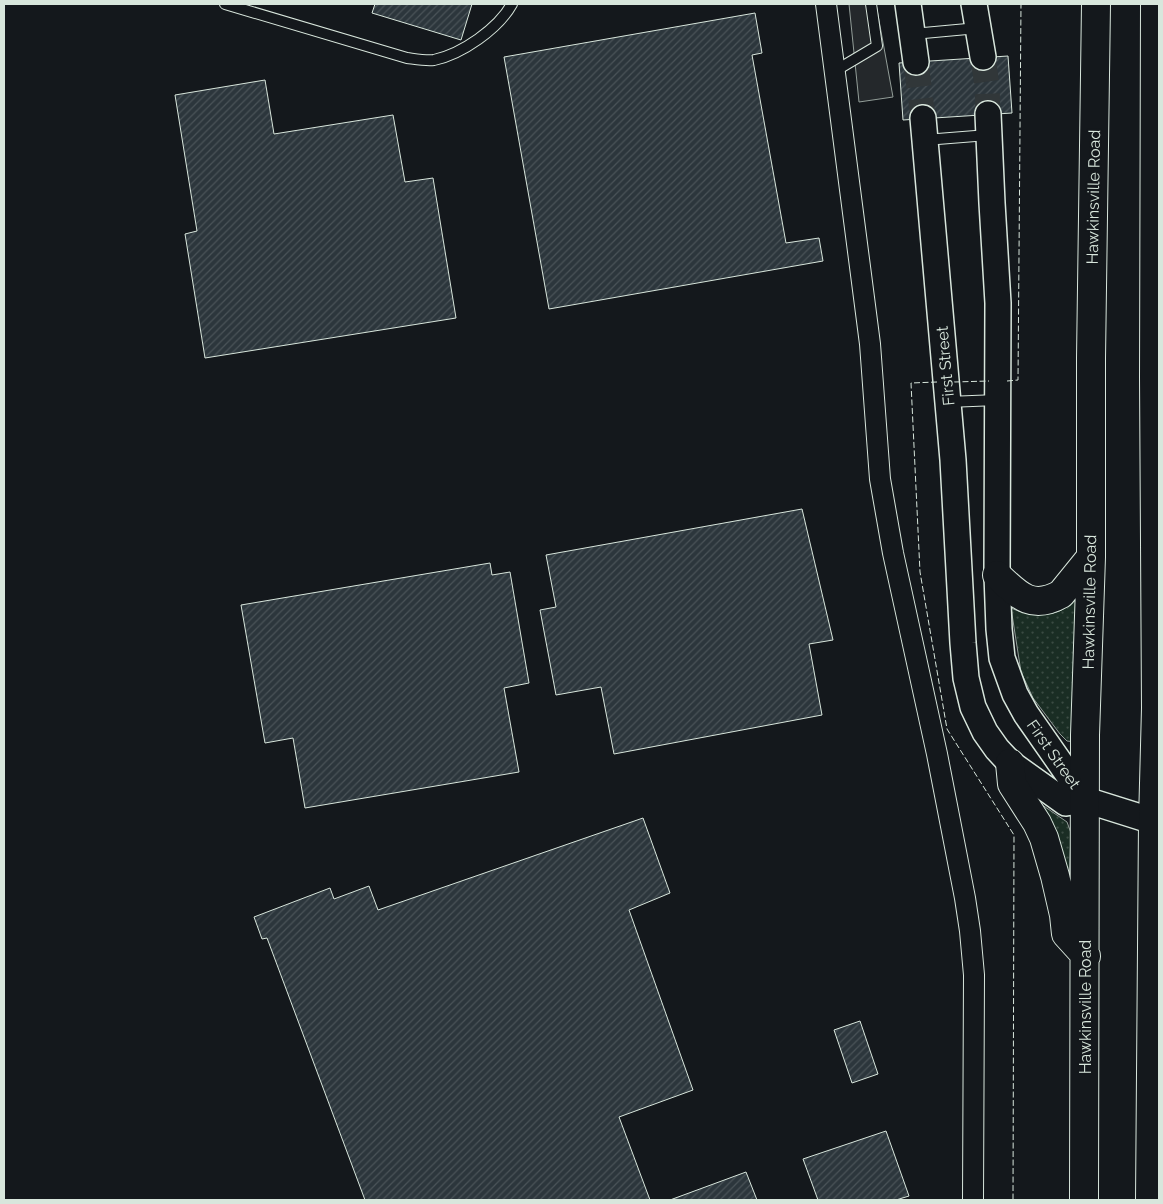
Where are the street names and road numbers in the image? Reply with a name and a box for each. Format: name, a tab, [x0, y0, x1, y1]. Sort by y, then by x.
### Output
street label: Hawkinsville Road	[1083, 129, 1104, 264]
street label: First Street	[932, 325, 958, 407]
street label: Hawkinsville Road	[1079, 534, 1100, 669]
street label: First Street	[1023, 716, 1085, 793]
street label: Hawkinsville Road	[1076, 940, 1095, 1074]

